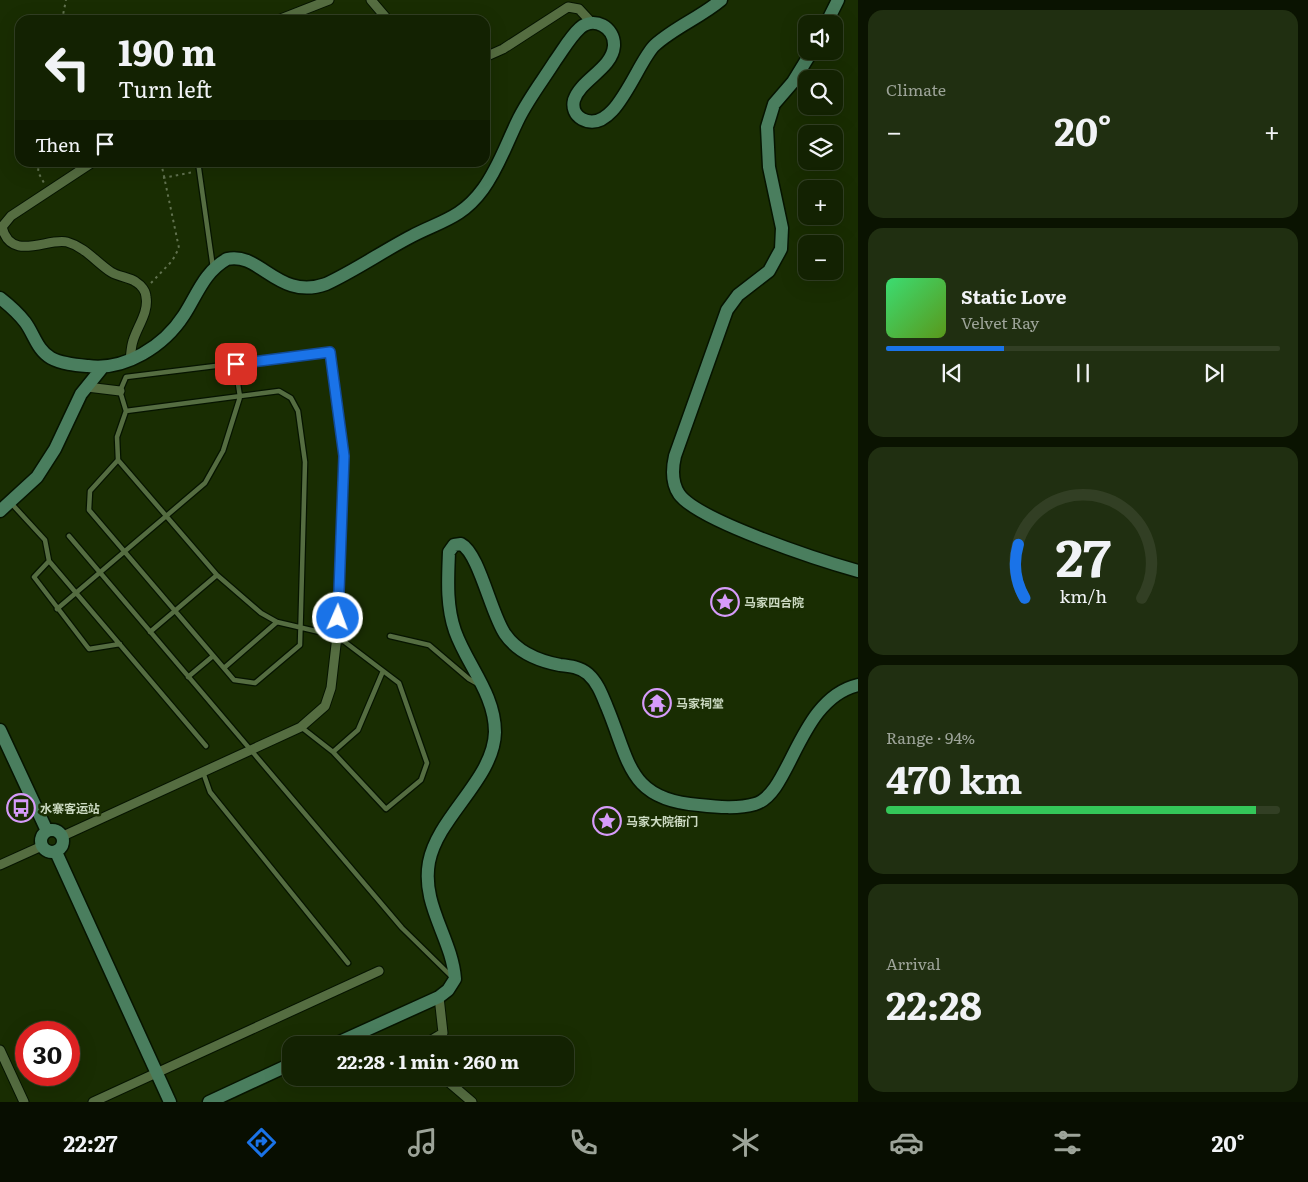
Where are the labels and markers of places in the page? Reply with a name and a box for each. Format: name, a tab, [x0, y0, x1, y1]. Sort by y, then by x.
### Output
pin	[215, 343, 257, 385]
place icon: 马家四合院	[710, 587, 740, 617]
place label: 马家四合院	[744, 593, 804, 611]
temple icon: 马家祠堂	[642, 688, 672, 718]
place label: 马家祠堂	[676, 694, 724, 712]
bus stop icon: 水寨客运站	[6, 793, 36, 823]
place label: 水寨客运站	[40, 799, 100, 817]
place icon: 马家大院衙门	[592, 806, 622, 836]
place label: 马家大院衙门	[626, 812, 698, 830]

